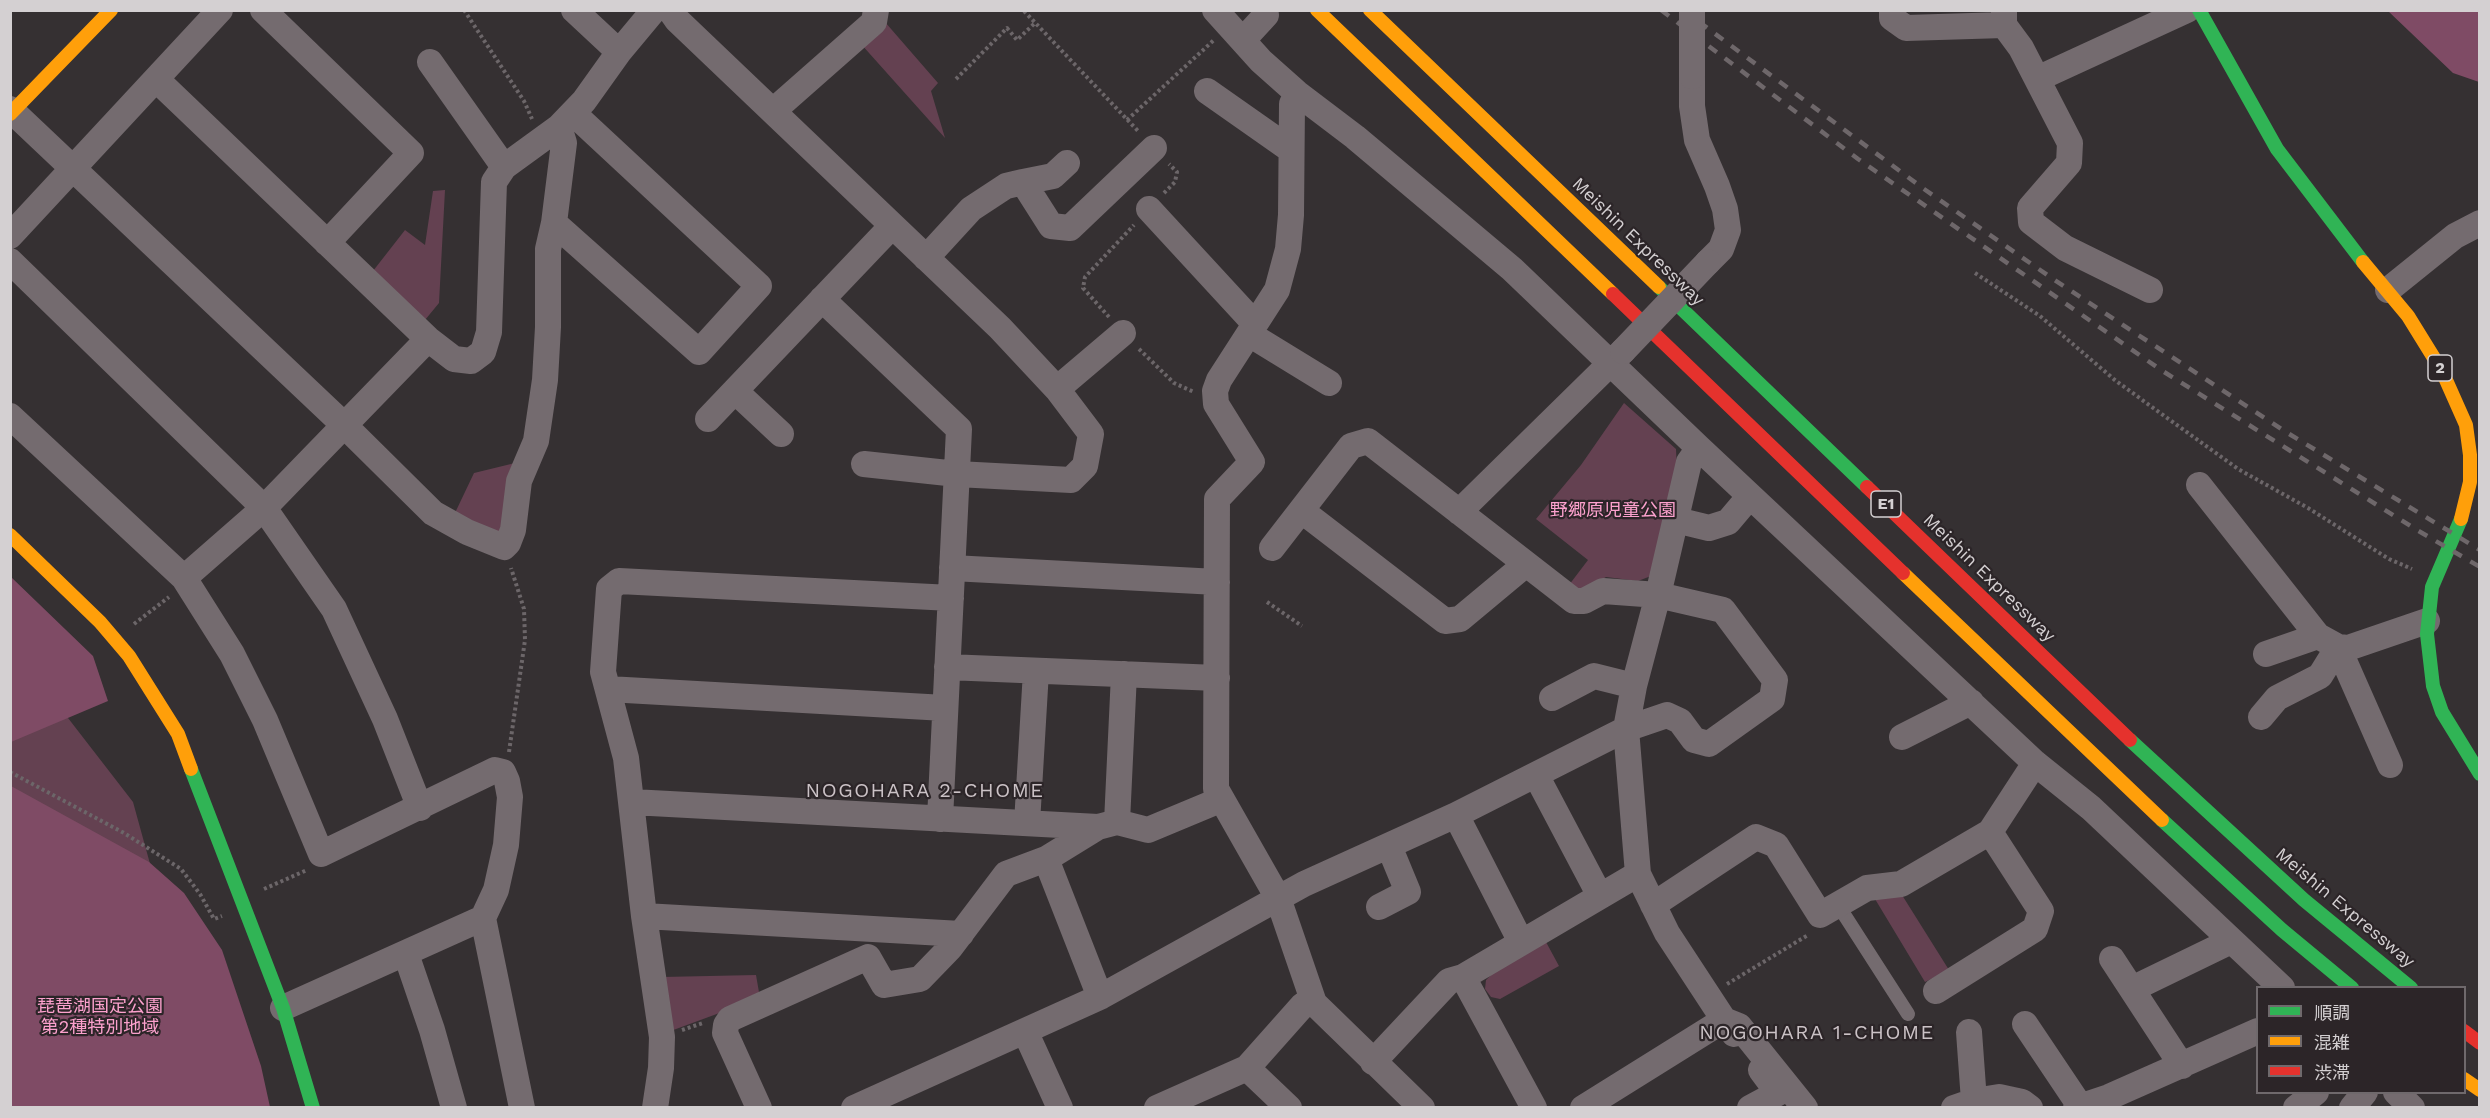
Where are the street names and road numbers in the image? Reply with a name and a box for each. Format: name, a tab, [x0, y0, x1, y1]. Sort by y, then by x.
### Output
street label: Meishin Expressway	[1568, 173, 1708, 311]
road number: 2	[2428, 355, 2452, 381]
road number: E1	[1871, 491, 1901, 517]
street label: Meishin Expressway	[1919, 509, 2059, 647]
street label: Meishin Expressway	[2271, 843, 2419, 973]

